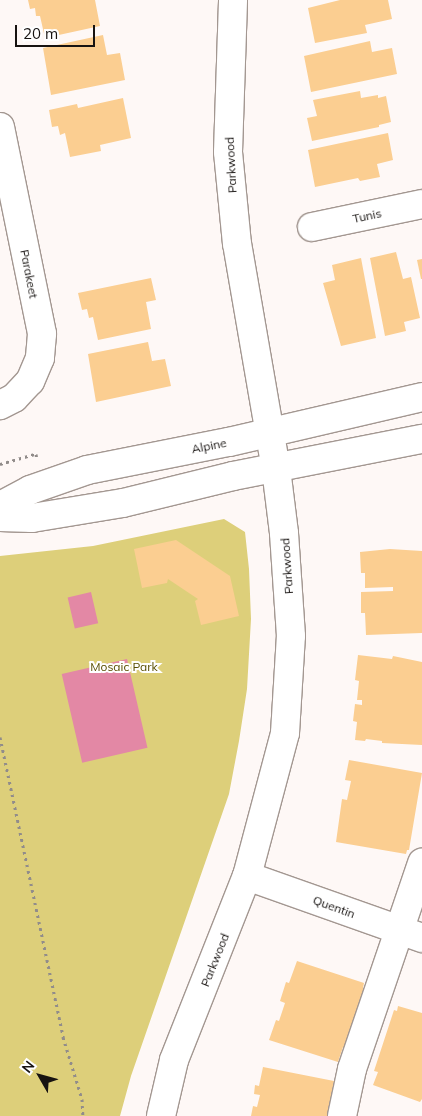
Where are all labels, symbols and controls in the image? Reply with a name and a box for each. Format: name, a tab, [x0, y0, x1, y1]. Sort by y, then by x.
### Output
scale bar	[18, 15, 98, 47]
text: 20 m	[23, 24, 58, 43]
street label: Parkwood	[222, 137, 240, 193]
street label: Tunis	[351, 206, 383, 226]
street label: Parakeet	[17, 248, 41, 300]
street label: Alpine	[190, 436, 228, 456]
street label: Parkwood	[278, 537, 296, 595]
park label: Mosaic Park	[90, 660, 158, 674]
street label: Quentin	[311, 893, 357, 921]
street label: Parkwood	[198, 931, 232, 989]
north arrow	[15, 1051, 65, 1101]
text: N	[18, 1057, 39, 1076]

